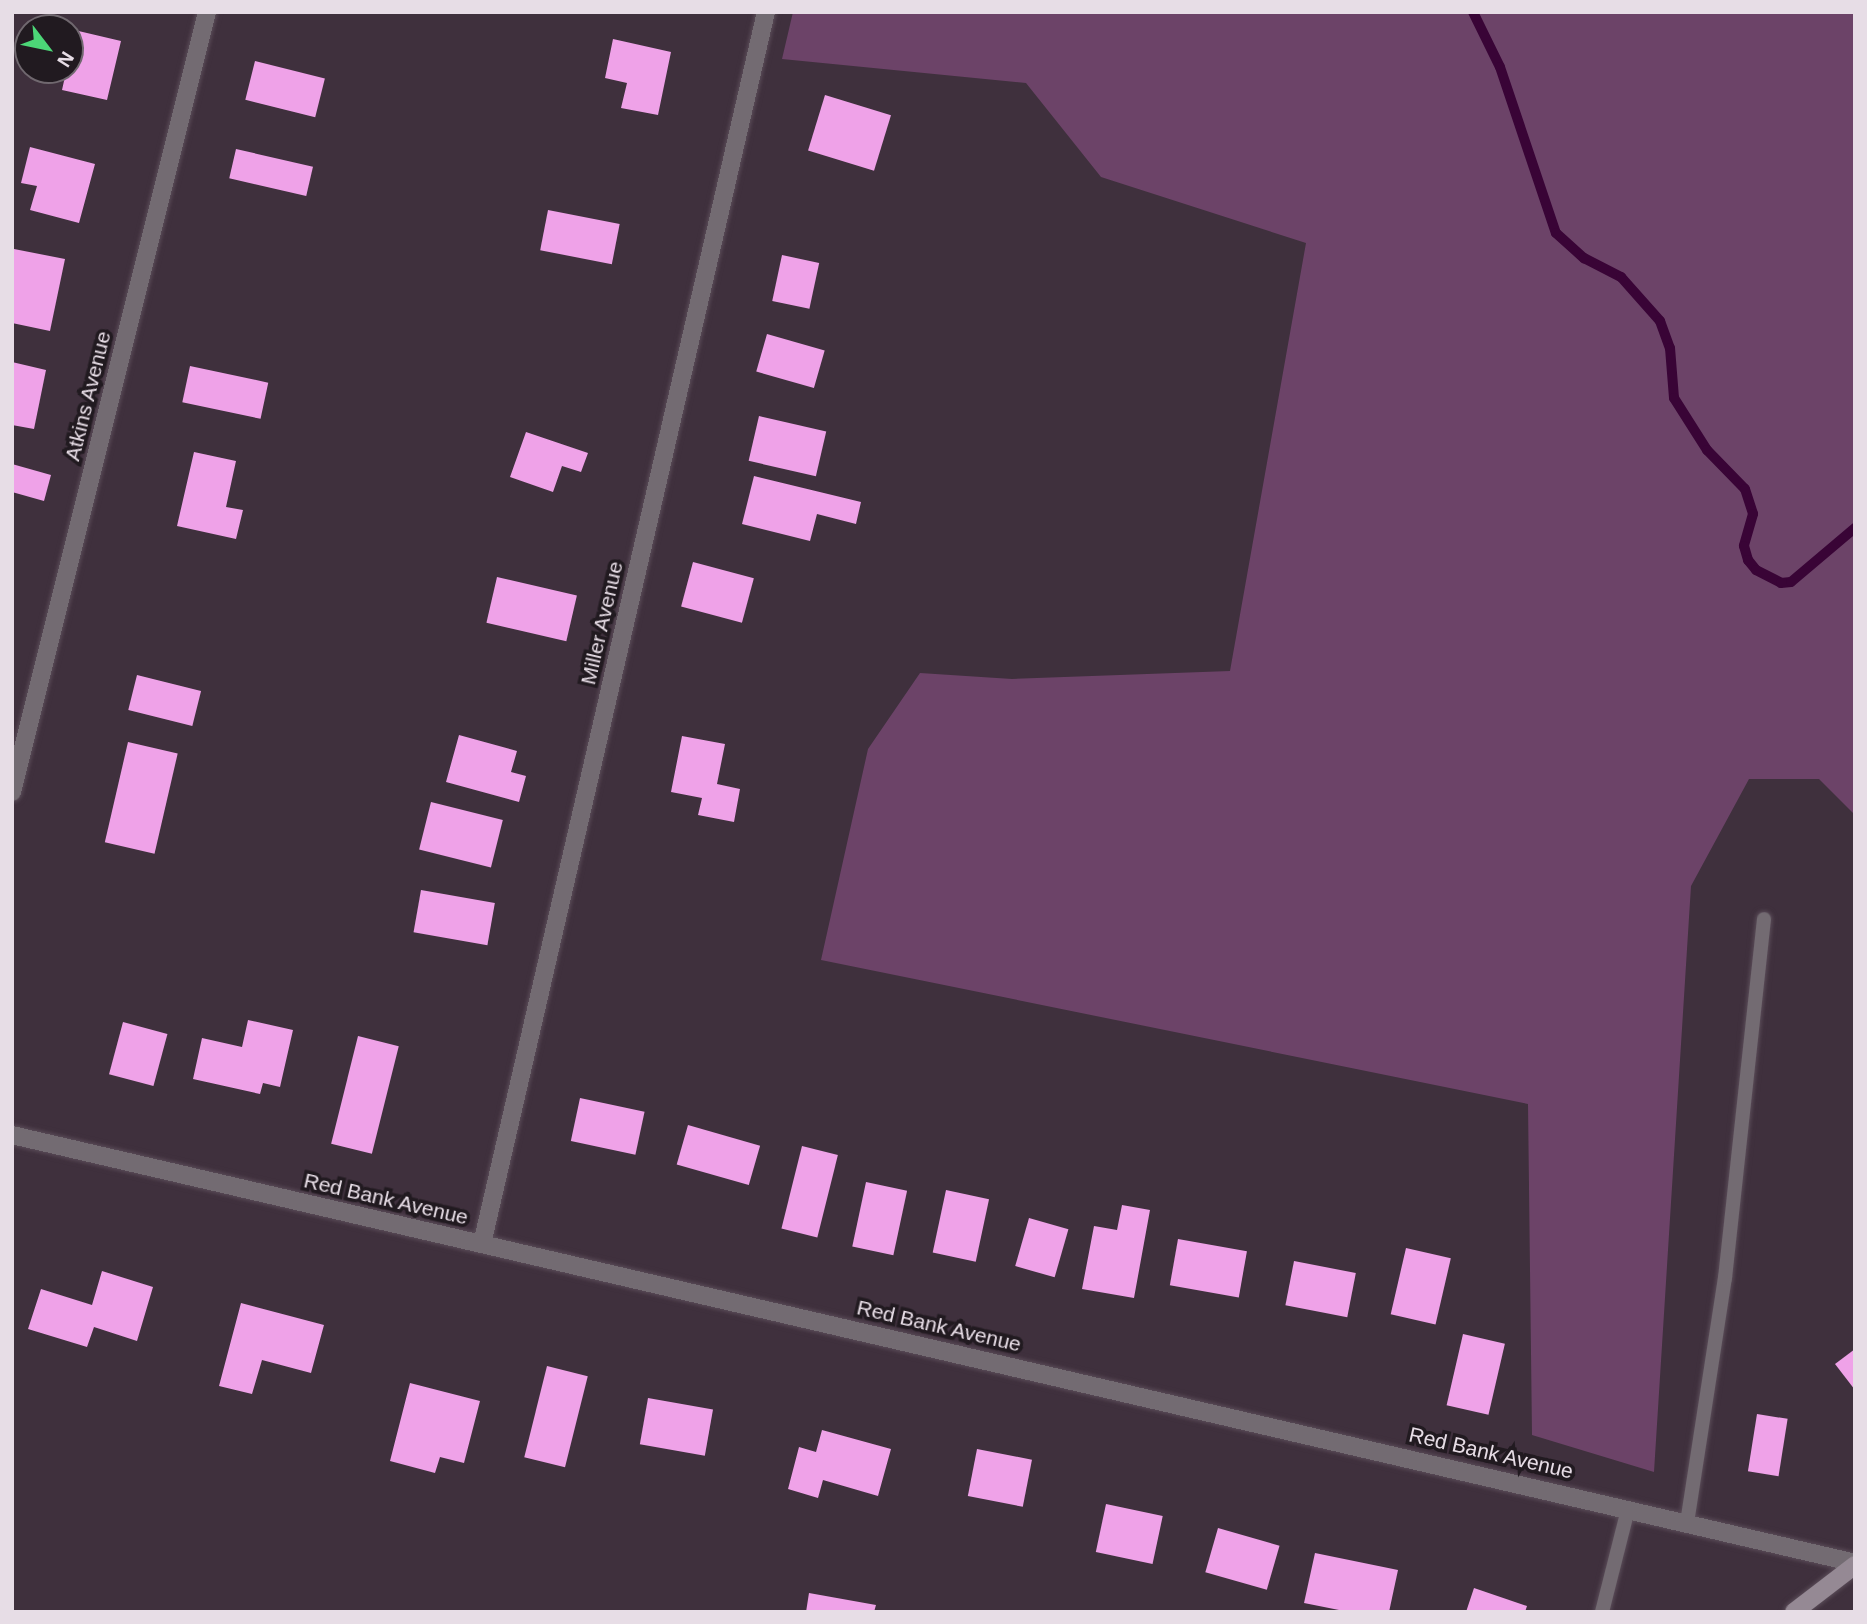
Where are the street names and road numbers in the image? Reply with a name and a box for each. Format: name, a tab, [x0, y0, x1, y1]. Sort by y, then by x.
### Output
street label: Atkins Avenue	[60, 328, 116, 464]
street label: Miller Avenue	[575, 558, 629, 688]
street label: Red Bank Avenue	[301, 1168, 471, 1230]
street label: Red Bank Avenue	[854, 1295, 1024, 1357]
street label: Red Bank Avenue	[1406, 1422, 1576, 1484]

